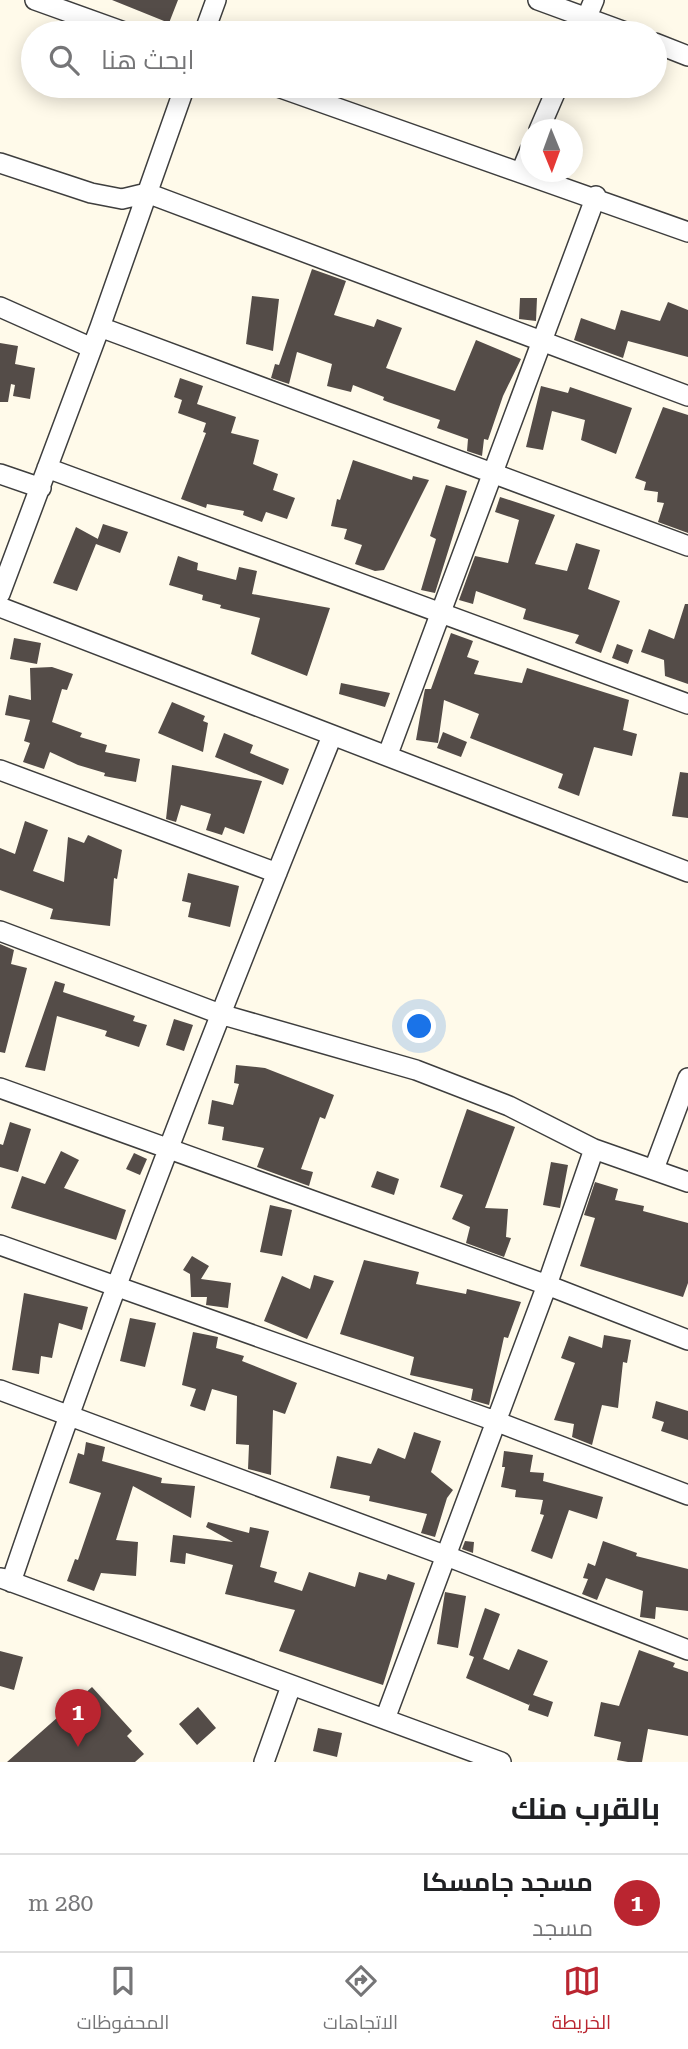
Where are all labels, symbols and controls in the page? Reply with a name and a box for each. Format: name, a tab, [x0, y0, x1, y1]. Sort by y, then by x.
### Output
search box	[21, 21, 667, 98]
icon: search	[45, 41, 83, 79]
text: ابحث هنا	[101, 45, 194, 75]
north arrow	[520, 119, 583, 182]
your location	[402, 1009, 436, 1043]
pin: 1	[55, 1689, 101, 1747]
text: بالقرب منك	[511, 1791, 660, 1826]
text: مسجد جامسكا	[422, 1867, 593, 1897]
text: 280 m	[28, 1890, 93, 1917]
text: 1	[631, 1890, 643, 1917]
text: مسجد	[532, 1915, 593, 1942]
tab: المحفوظات	[77, 1962, 169, 2040]
tab: الاتجاهات	[323, 1962, 398, 2040]
tab: الخريطة	[552, 1962, 611, 2040]

